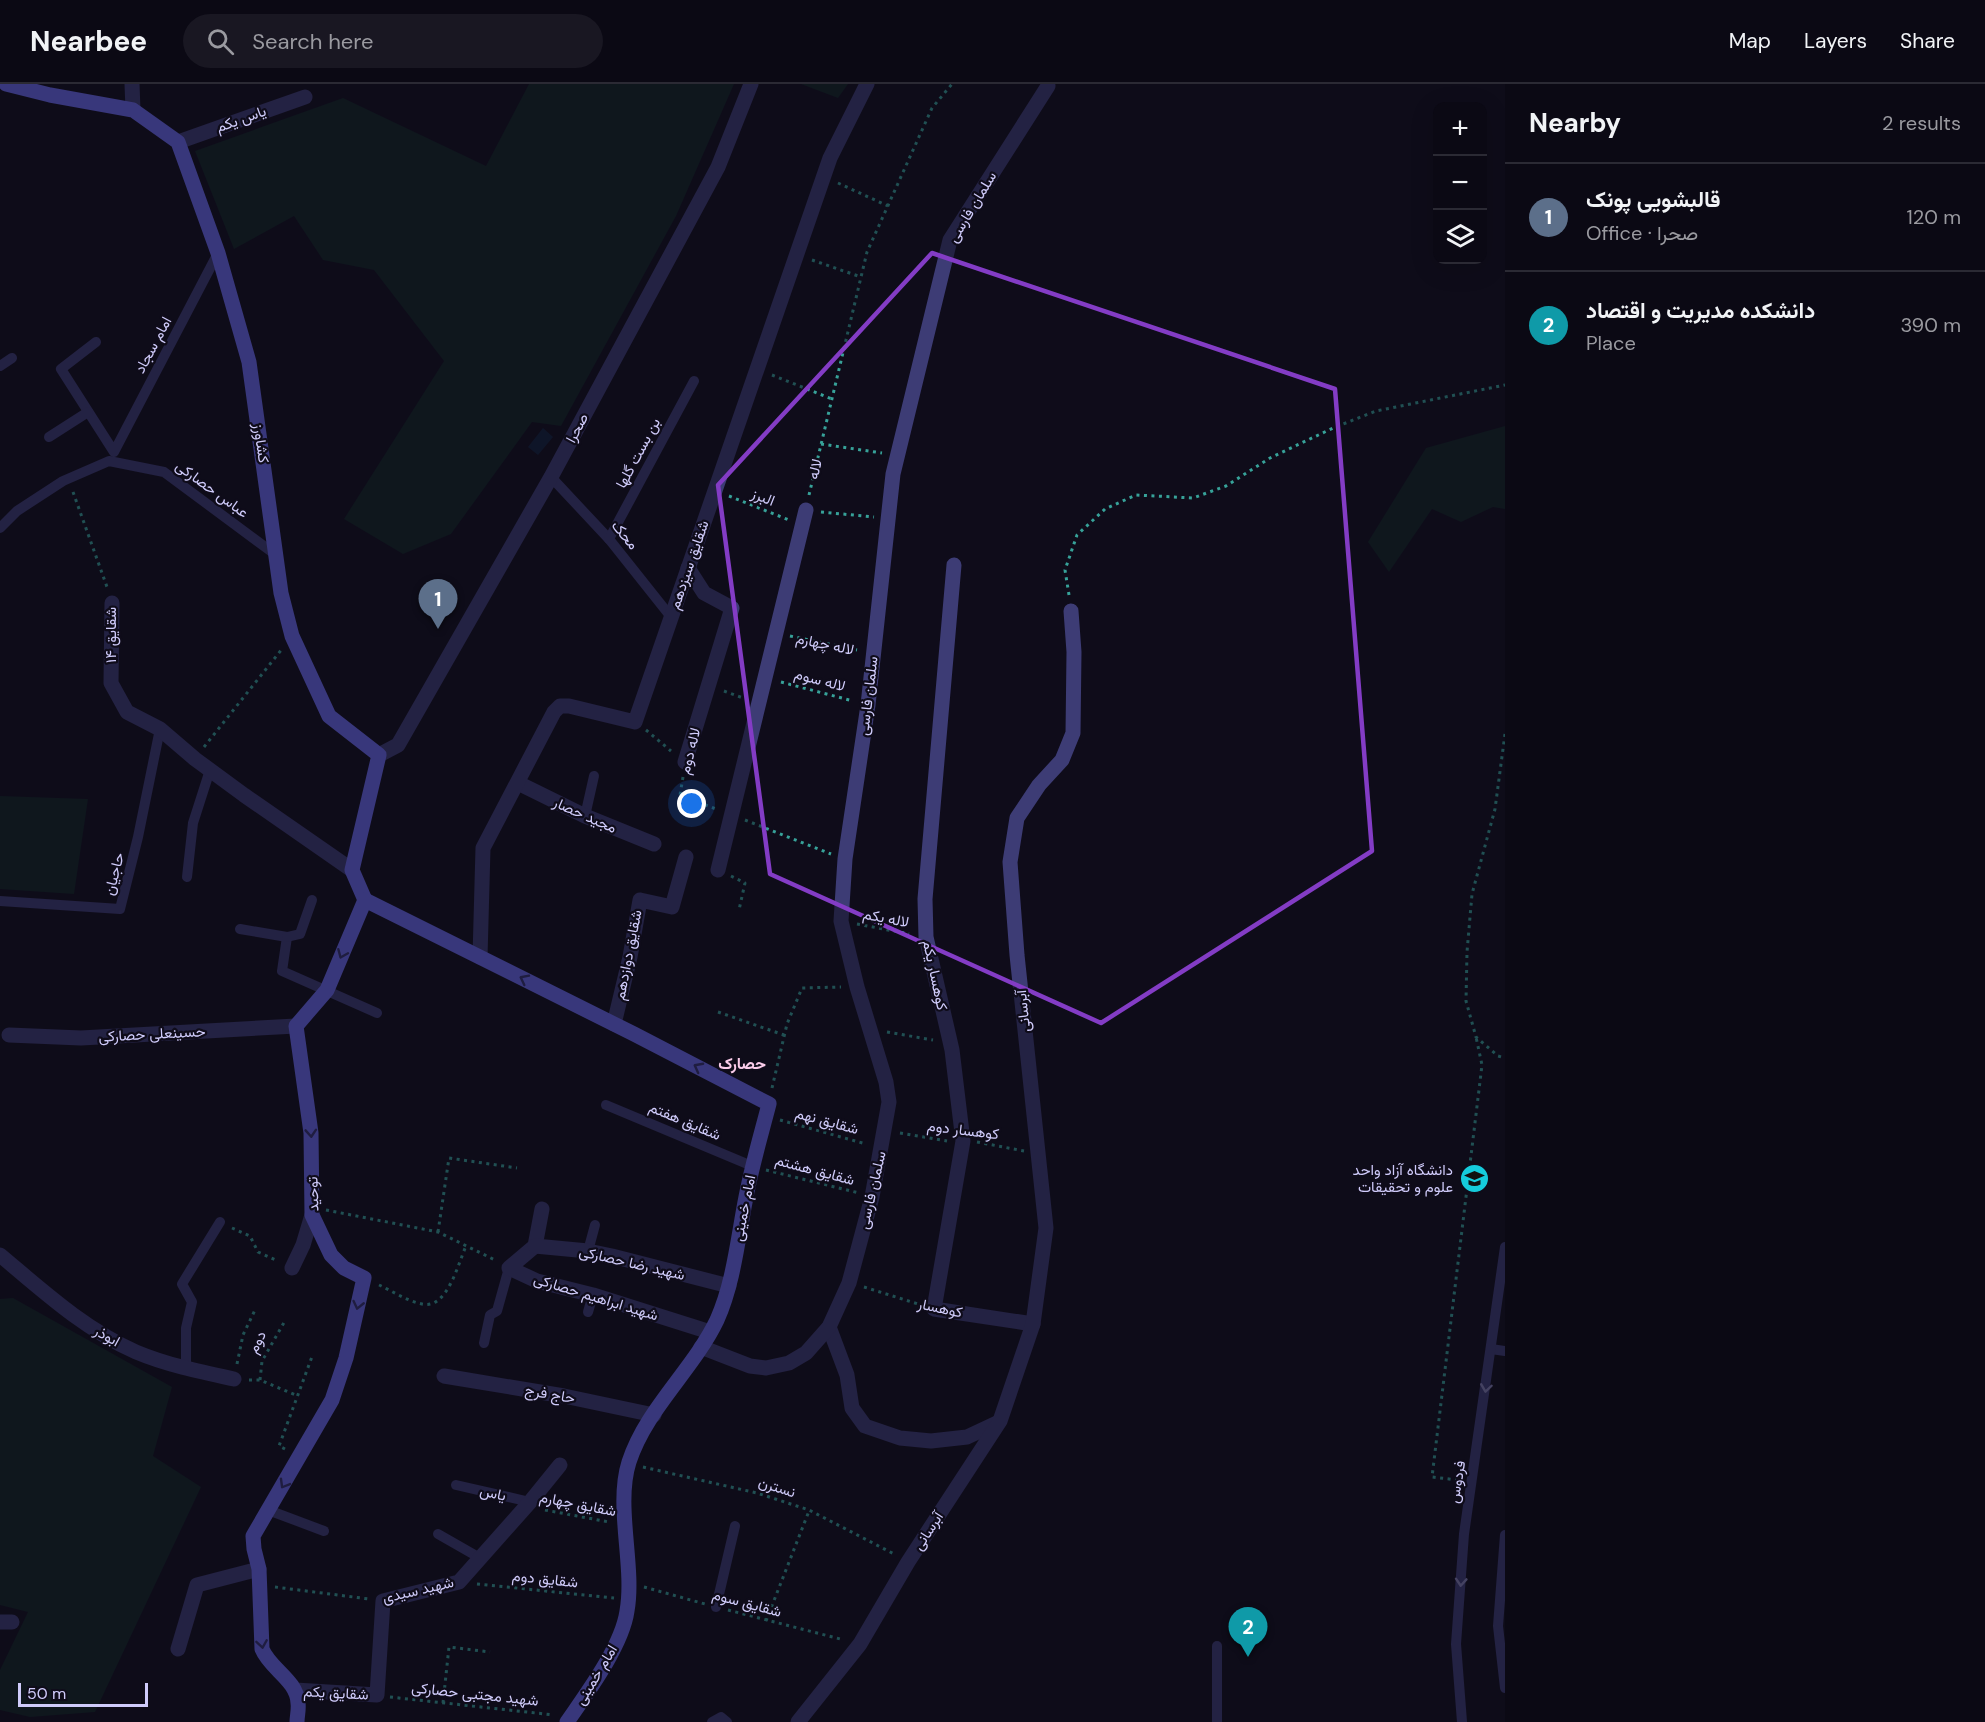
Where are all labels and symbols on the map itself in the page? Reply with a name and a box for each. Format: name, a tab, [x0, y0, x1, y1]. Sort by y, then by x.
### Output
street label: یاس یکم	[213, 101, 269, 137]
street label: سلمان فارسی	[943, 168, 1001, 246]
street label: امام سجاد	[130, 313, 176, 377]
street label: صحرا	[561, 410, 593, 446]
street label: بن بست گلها	[611, 414, 665, 492]
street label: کشاورز	[248, 421, 274, 465]
street label: عباس حصارکی	[171, 456, 253, 522]
street label: لاله	[803, 457, 827, 481]
street label: البرز	[747, 483, 778, 511]
street label: محک	[607, 516, 643, 554]
street label: شقایق سیزدهم	[664, 518, 714, 612]
pin: 1	[418, 580, 458, 629]
street label: شقایق ۱۴	[101, 607, 121, 663]
street label: لاله چهارم	[794, 628, 856, 660]
street label: سلمان فارسی	[853, 655, 883, 737]
street label: لاله سوم	[792, 664, 848, 696]
street label: لاله دوم	[675, 726, 705, 776]
your location	[677, 789, 706, 818]
street label: مجید حصار	[549, 792, 620, 838]
street label: حاجیان	[99, 850, 129, 898]
street label: لاله یکم	[861, 904, 911, 932]
street label: شقایق دوازدهم	[609, 908, 647, 1002]
street label: کوهسار یکم	[918, 938, 952, 1012]
one-way arrow	[337, 948, 349, 959]
one-way arrow	[520, 975, 531, 986]
street label: آبرسانی	[1011, 987, 1035, 1033]
street label: حسینعلی حصارکی	[98, 1021, 206, 1047]
district label: حصارک	[718, 1053, 766, 1074]
one-way arrow	[694, 1063, 704, 1074]
street label: شقایق هفتم	[646, 1097, 724, 1145]
street label: شقایق نهم	[793, 1103, 861, 1139]
street label: کوهسار دوم	[926, 1116, 1000, 1144]
one-way arrow	[304, 1129, 317, 1138]
street label: سلمان فارسی	[853, 1149, 891, 1231]
street label: شقایق هشتم	[773, 1150, 857, 1190]
place label: دانشگاه آزاد واحد علوم و تحقیقات	[1352, 1160, 1453, 1197]
school or university icon: دانشگاه آزاد واحد علوم و تحقیقات	[1458, 1163, 1490, 1195]
street label: امام خمینی	[728, 1173, 760, 1243]
street label: توحید	[302, 1176, 324, 1212]
street label: شهید رضا حصارکی	[577, 1241, 687, 1285]
street label: شهید ابراهیم حصارکی	[531, 1269, 661, 1326]
street label: کوهسار	[915, 1293, 965, 1323]
one-way arrow	[352, 1300, 365, 1310]
street label: ابوذر	[90, 1320, 124, 1351]
street label: دوم	[243, 1327, 271, 1357]
street label: حاج فرج	[523, 1380, 577, 1409]
one-way arrow	[1480, 1384, 1492, 1393]
street label: فردوس	[1444, 1459, 1470, 1505]
street label: نسترن	[756, 1472, 798, 1502]
one-way arrow	[279, 1478, 291, 1488]
street label: یاس	[478, 1480, 508, 1506]
street label: شقایق چهارم	[538, 1487, 618, 1521]
street label: آبرسانی	[908, 1507, 949, 1554]
street label: شقایق دوم	[511, 1566, 579, 1592]
street label: شهید سیدی	[380, 1572, 456, 1608]
one-way arrow	[1455, 1577, 1468, 1586]
street label: شقایق سوم	[710, 1584, 784, 1622]
pin: 2	[1228, 1608, 1268, 1657]
one-way arrow	[255, 1638, 268, 1648]
street label: امام خمینی	[570, 1641, 622, 1709]
street label: شهید مجتبی حصارکی	[410, 1677, 540, 1711]
scale bar	[18, 1680, 148, 1708]
street label: شقایق یکم	[303, 1681, 369, 1705]

